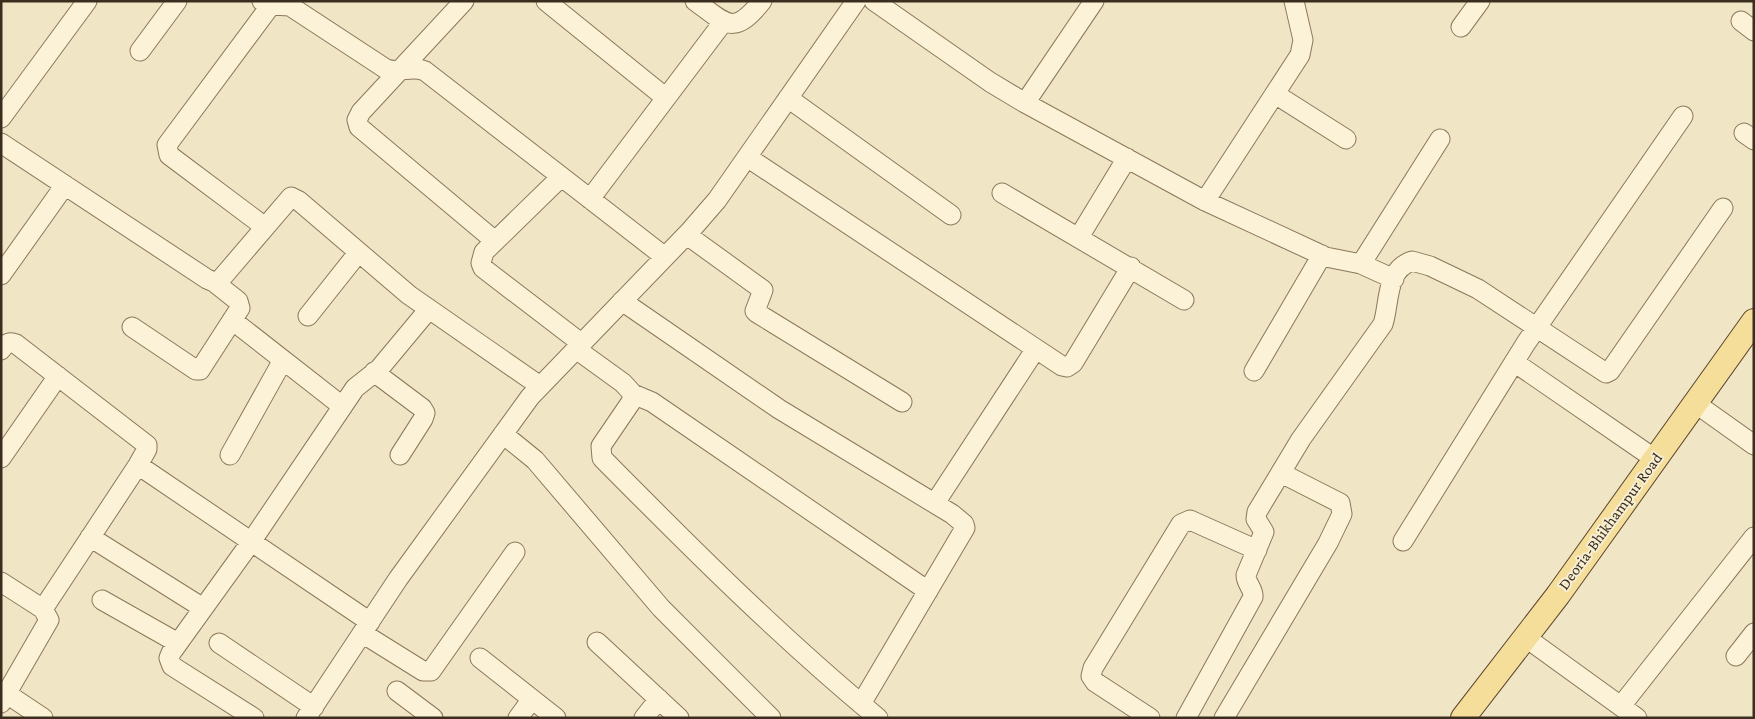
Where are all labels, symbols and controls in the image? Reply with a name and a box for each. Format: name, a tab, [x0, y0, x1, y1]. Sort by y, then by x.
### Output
street label: Deoria-Bhikhampur Road	[1555, 449, 1666, 593]

